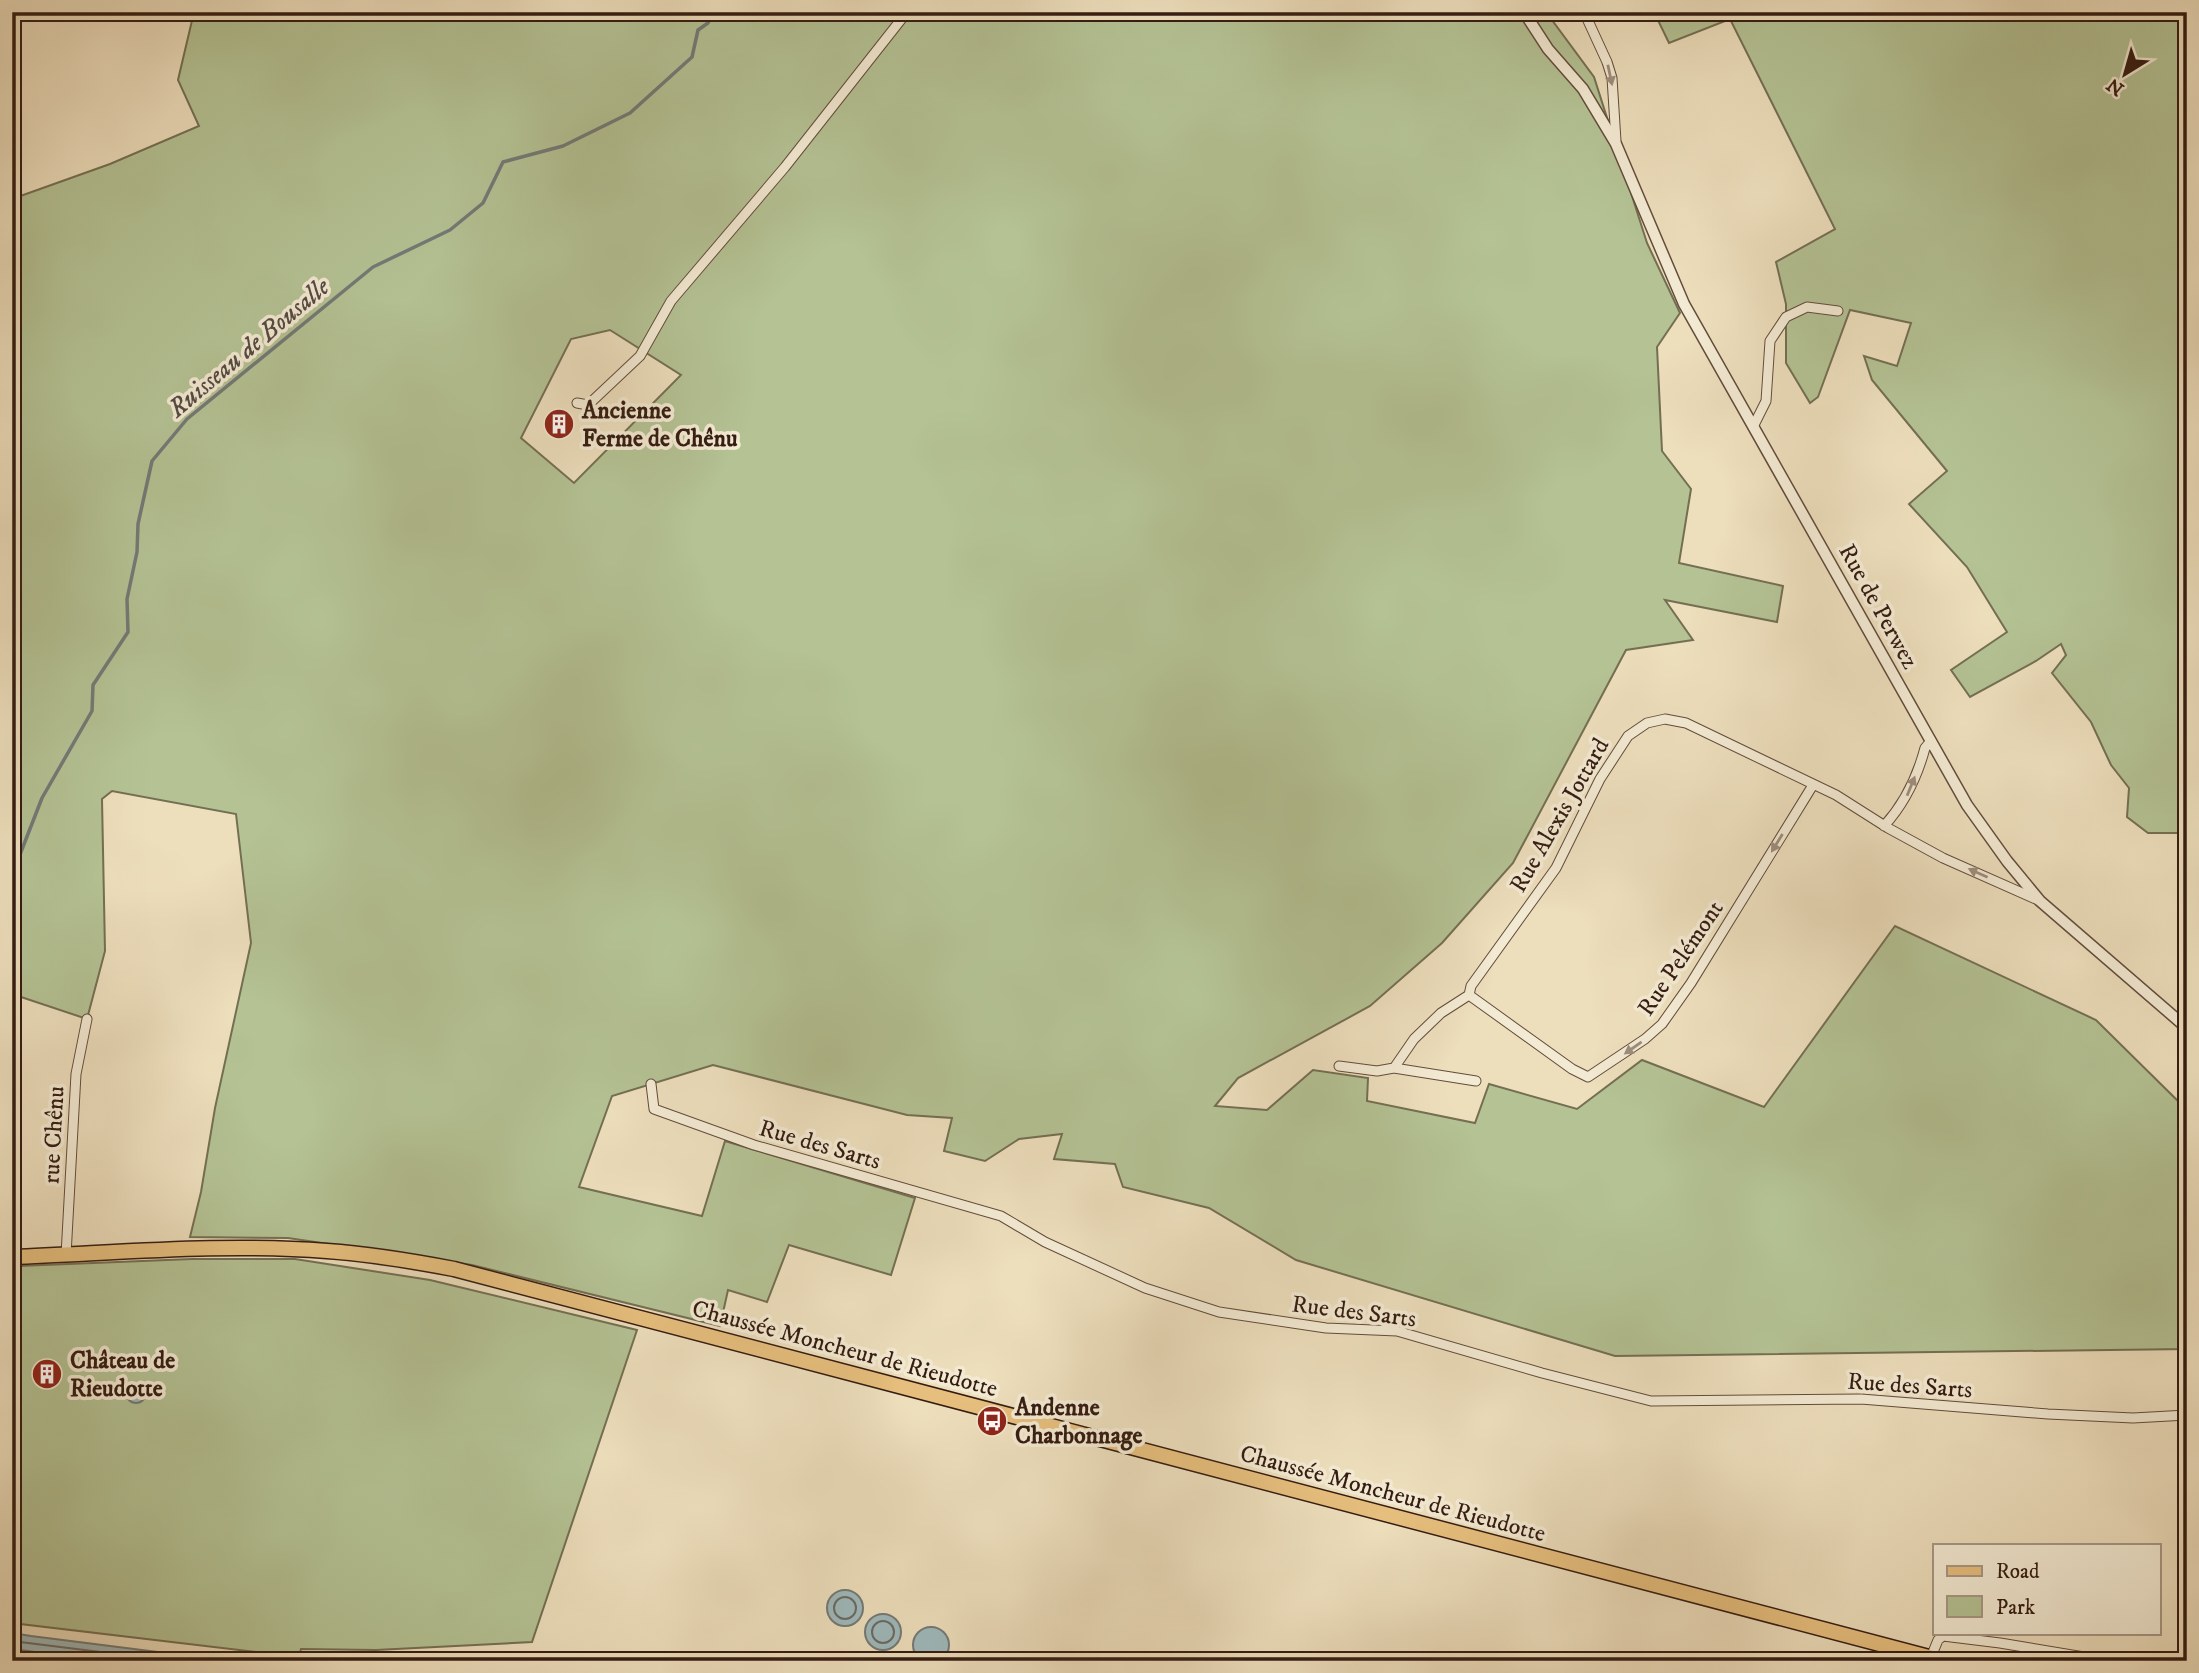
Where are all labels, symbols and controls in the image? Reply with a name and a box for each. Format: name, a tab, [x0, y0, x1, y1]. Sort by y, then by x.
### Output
north arrow	[2090, 38, 2160, 108]
one-way arrow	[1604, 64, 1615, 86]
text: N	[2102, 72, 2129, 100]
water label: Ruisseau de Bousalle	[161, 270, 337, 426]
place label: Ancienne Ferme de Chênu	[581, 396, 738, 454]
building icon: Ancienne Ferme de Chênu	[542, 407, 576, 441]
street label: Rue de Perwez	[1832, 539, 1925, 675]
street label: Rue Alexis Jottard	[1504, 733, 1616, 898]
one-way arrow	[1906, 775, 1917, 796]
one-way arrow	[1771, 833, 1784, 853]
one-way arrow	[1967, 867, 1988, 878]
street label: Rue Pelémont	[1631, 895, 1731, 1022]
one-way arrow	[1624, 1041, 1642, 1055]
street label: rue Chênu	[36, 1085, 72, 1185]
street label: Rue des Sarts	[755, 1113, 884, 1177]
street label: Rue des Sarts	[1290, 1289, 1418, 1335]
street label: Chaussée Moncheur de Rieudotte	[689, 1294, 1001, 1404]
place label: Château de Rieudotte	[70, 1346, 175, 1404]
building icon: Château de Rieudotte	[30, 1357, 64, 1391]
street label: Rue des Sarts	[1846, 1367, 1973, 1405]
place label: Andenne Charbonnage	[1014, 1393, 1143, 1451]
bus stop icon: Andenne Charbonnage	[975, 1404, 1009, 1438]
street label: Chaussée Moncheur de Rieudotte	[1237, 1439, 1549, 1549]
legend	[1933, 1544, 2160, 1634]
text: Road	[1996, 1559, 2040, 1585]
text: Park	[1996, 1595, 2036, 1621]

